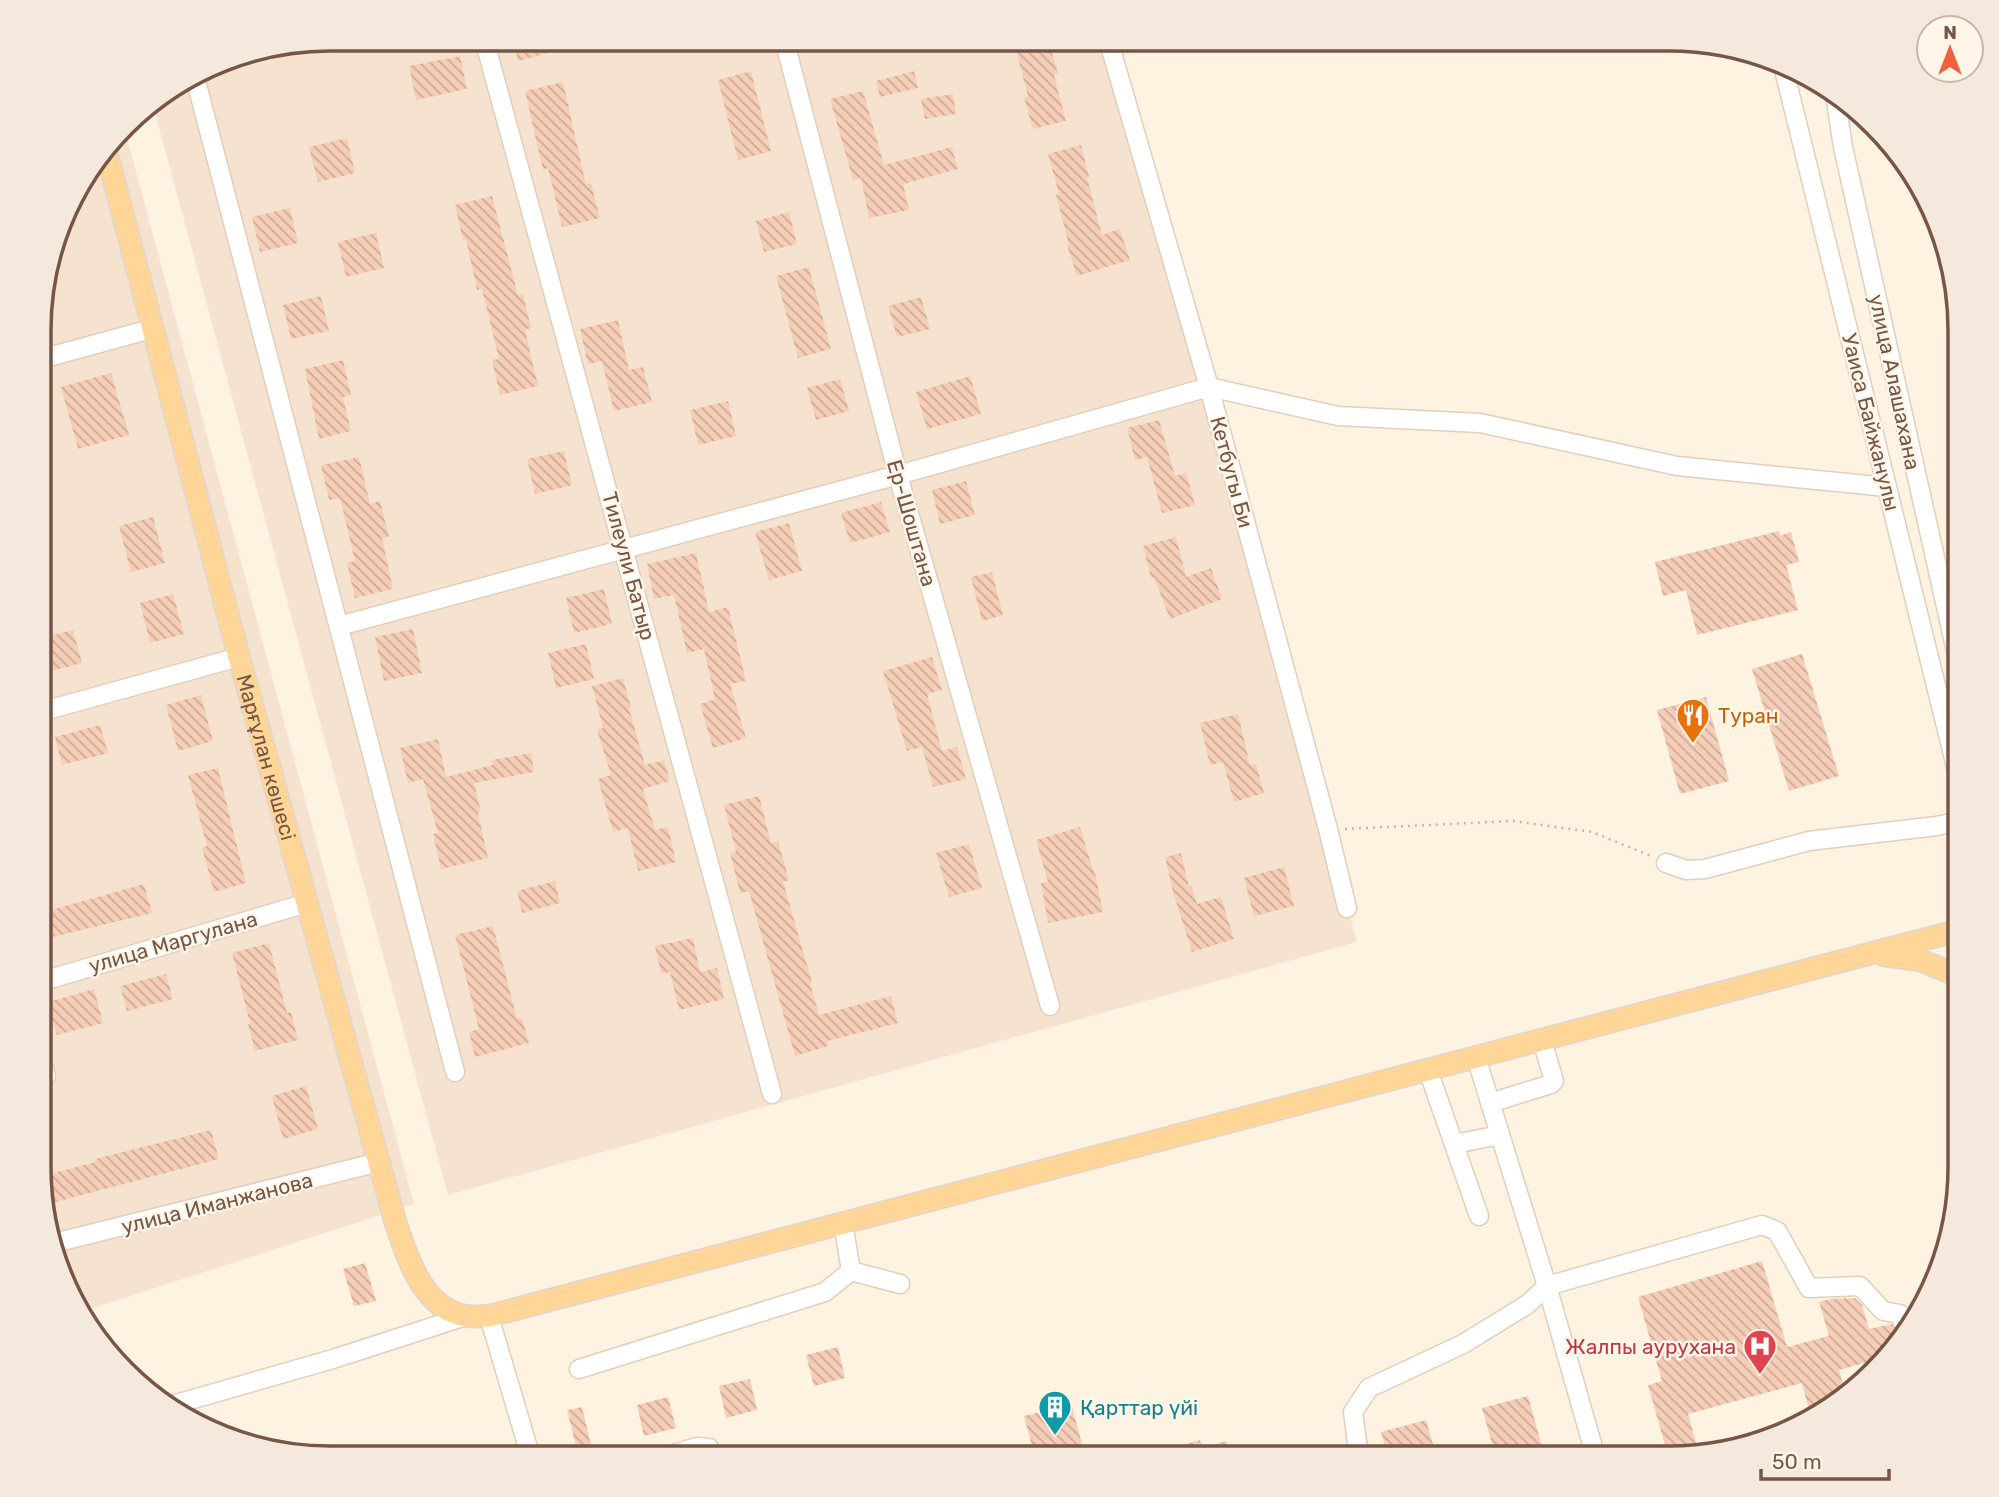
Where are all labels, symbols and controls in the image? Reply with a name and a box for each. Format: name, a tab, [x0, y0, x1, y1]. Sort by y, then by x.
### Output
north arrow	[1915, 14, 1985, 84]
text: N	[1943, 21, 1957, 44]
street label: улица Алашахана	[1864, 292, 1926, 472]
street label: Уаиса Байжанулы	[1837, 331, 1905, 513]
street label: Кетбугы Би	[1205, 414, 1259, 530]
street label: Ер-Шоштана	[882, 457, 942, 589]
street label: Тилеули Батыр	[597, 489, 661, 643]
street label: Марғұлан көшесі	[232, 671, 302, 843]
restaurant icon: Туран	[1674, 696, 1712, 745]
place label: Туран	[1718, 703, 1779, 728]
street label: улица Маргулана	[86, 906, 260, 978]
street label: улица Иманжанова	[119, 1167, 315, 1239]
hospital icon: Жалпы аурухана	[1741, 1327, 1779, 1376]
place label: Жалпы аурухана	[1565, 1334, 1736, 1359]
building icon: Қарттар үйі	[1036, 1388, 1074, 1437]
place label: Қарттар үйі	[1080, 1395, 1198, 1420]
scale bar	[1761, 1438, 1889, 1482]
text: 50 m	[1772, 1449, 1822, 1474]

